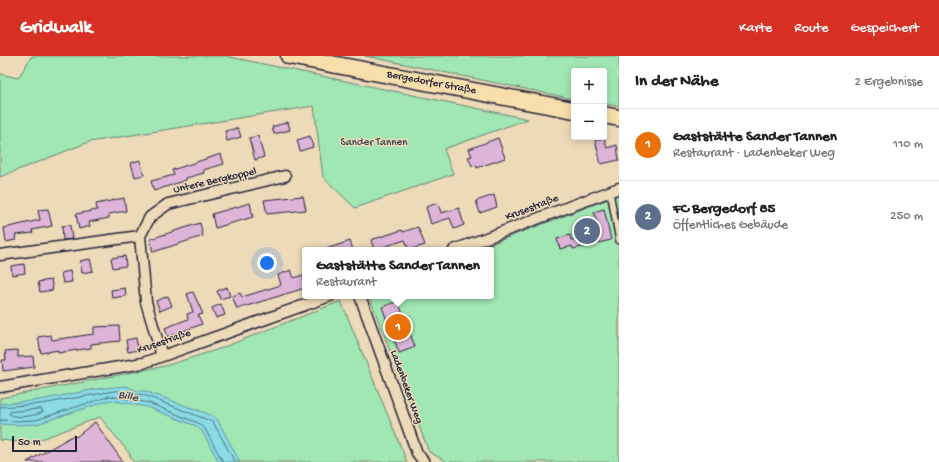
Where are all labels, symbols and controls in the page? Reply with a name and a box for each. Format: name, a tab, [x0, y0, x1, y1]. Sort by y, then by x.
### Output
text: Gridwalk	[20, 17, 92, 40]
text: Karte	[739, 20, 772, 37]
text: Route	[794, 20, 828, 37]
text: Gespeichert	[850, 20, 919, 37]
street label: Bergedorfer Straße	[385, 68, 478, 97]
map controls	[571, 68, 607, 140]
button: +	[571, 68, 607, 104]
text: In der Nähe	[635, 72, 718, 92]
text: 2 Ergebnisse	[855, 75, 923, 90]
button: −	[571, 104, 607, 140]
text: Gaststätte Sander Tannen	[673, 128, 837, 146]
park label: Sander Tannen	[341, 137, 408, 149]
text: 1	[645, 137, 651, 152]
text: 110 m	[893, 137, 923, 152]
text: Restaurant · Ladenbeker Weg	[673, 146, 835, 161]
street label: Untere Bergkoppel	[172, 165, 258, 196]
street label: Krusestraße	[504, 192, 560, 224]
text: FC Bergedorf 85	[673, 200, 776, 218]
text: 2	[645, 209, 651, 224]
text: 250 m	[890, 209, 923, 224]
pin: 2	[574, 216, 600, 246]
text: Öffentliches Gebäude	[673, 218, 788, 233]
popup	[302, 247, 494, 299]
your location	[257, 253, 277, 273]
text: Gaststätte Sander Tannen	[316, 257, 480, 275]
text: Restaurant	[316, 275, 376, 290]
pin: 1	[385, 312, 411, 342]
street label: Krusestraße	[136, 327, 193, 357]
street label: Ladenbeker Weg	[387, 349, 425, 425]
water label: Bille	[117, 388, 140, 406]
scale bar	[12, 434, 77, 453]
text: 50 m	[18, 437, 40, 449]

